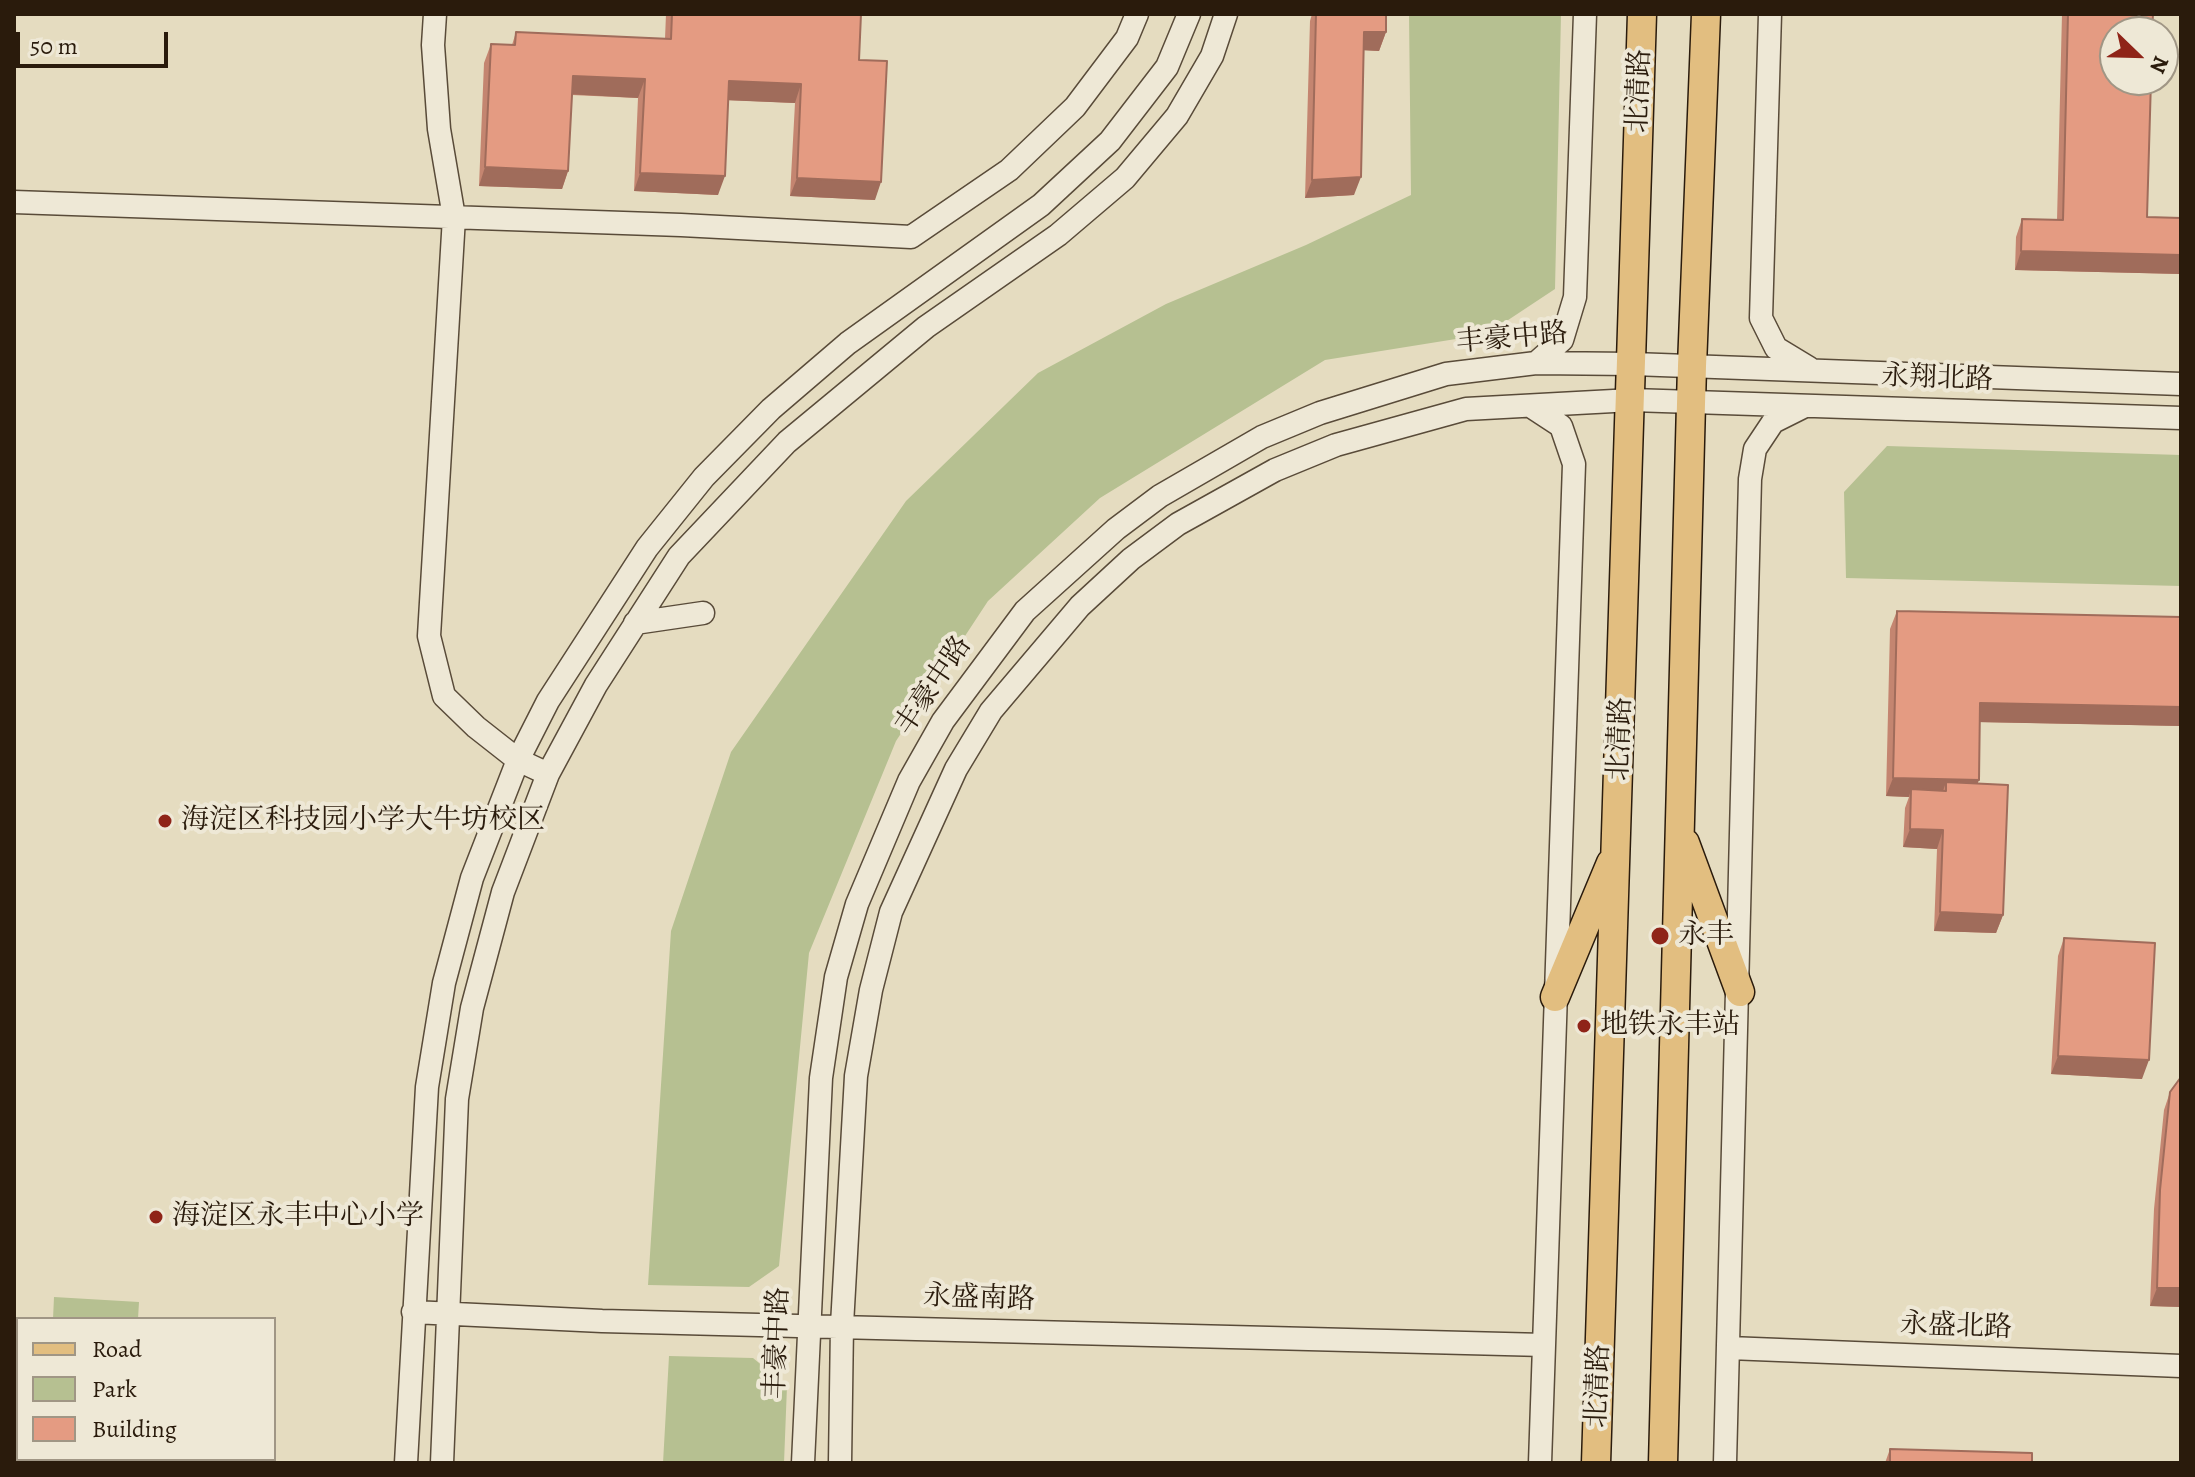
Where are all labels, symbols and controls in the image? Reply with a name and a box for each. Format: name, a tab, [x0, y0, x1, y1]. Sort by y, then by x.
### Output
scale bar	[20, 16, 172, 66]
north arrow	[2099, 16, 2179, 96]
text: 50 m	[30, 30, 78, 62]
street label: 北清路	[1622, 48, 1658, 134]
text: N	[2142, 51, 2176, 78]
street label: 丰豪中路	[1455, 317, 1569, 361]
street label: 永翔北路	[1880, 360, 1994, 398]
street label: 丰豪中路	[889, 630, 979, 742]
street label: 北清路	[1603, 696, 1639, 782]
place label: 海淀区科技园小学大牛坊校区	[181, 804, 545, 838]
marker: 海淀区科技园小学大牛坊校区	[156, 812, 174, 830]
place label: 永丰	[1678, 919, 1734, 953]
marker: 永丰	[1649, 925, 1671, 947]
place label: 地铁永丰站	[1600, 1009, 1740, 1043]
marker: 地铁永丰站	[1575, 1017, 1593, 1035]
place label: 海淀区永丰中心小学	[172, 1200, 424, 1234]
marker: 海淀区永丰中心小学	[147, 1208, 165, 1226]
street label: 永盛南路	[922, 1280, 1036, 1318]
street label: 丰豪中路	[759, 1286, 797, 1400]
street label: 永盛北路	[1899, 1308, 2013, 1346]
legend	[16, 1317, 276, 1461]
text: Road	[92, 1333, 142, 1365]
street label: 北清路	[1581, 1343, 1617, 1429]
text: Park	[92, 1373, 137, 1405]
text: Building	[92, 1413, 177, 1445]

